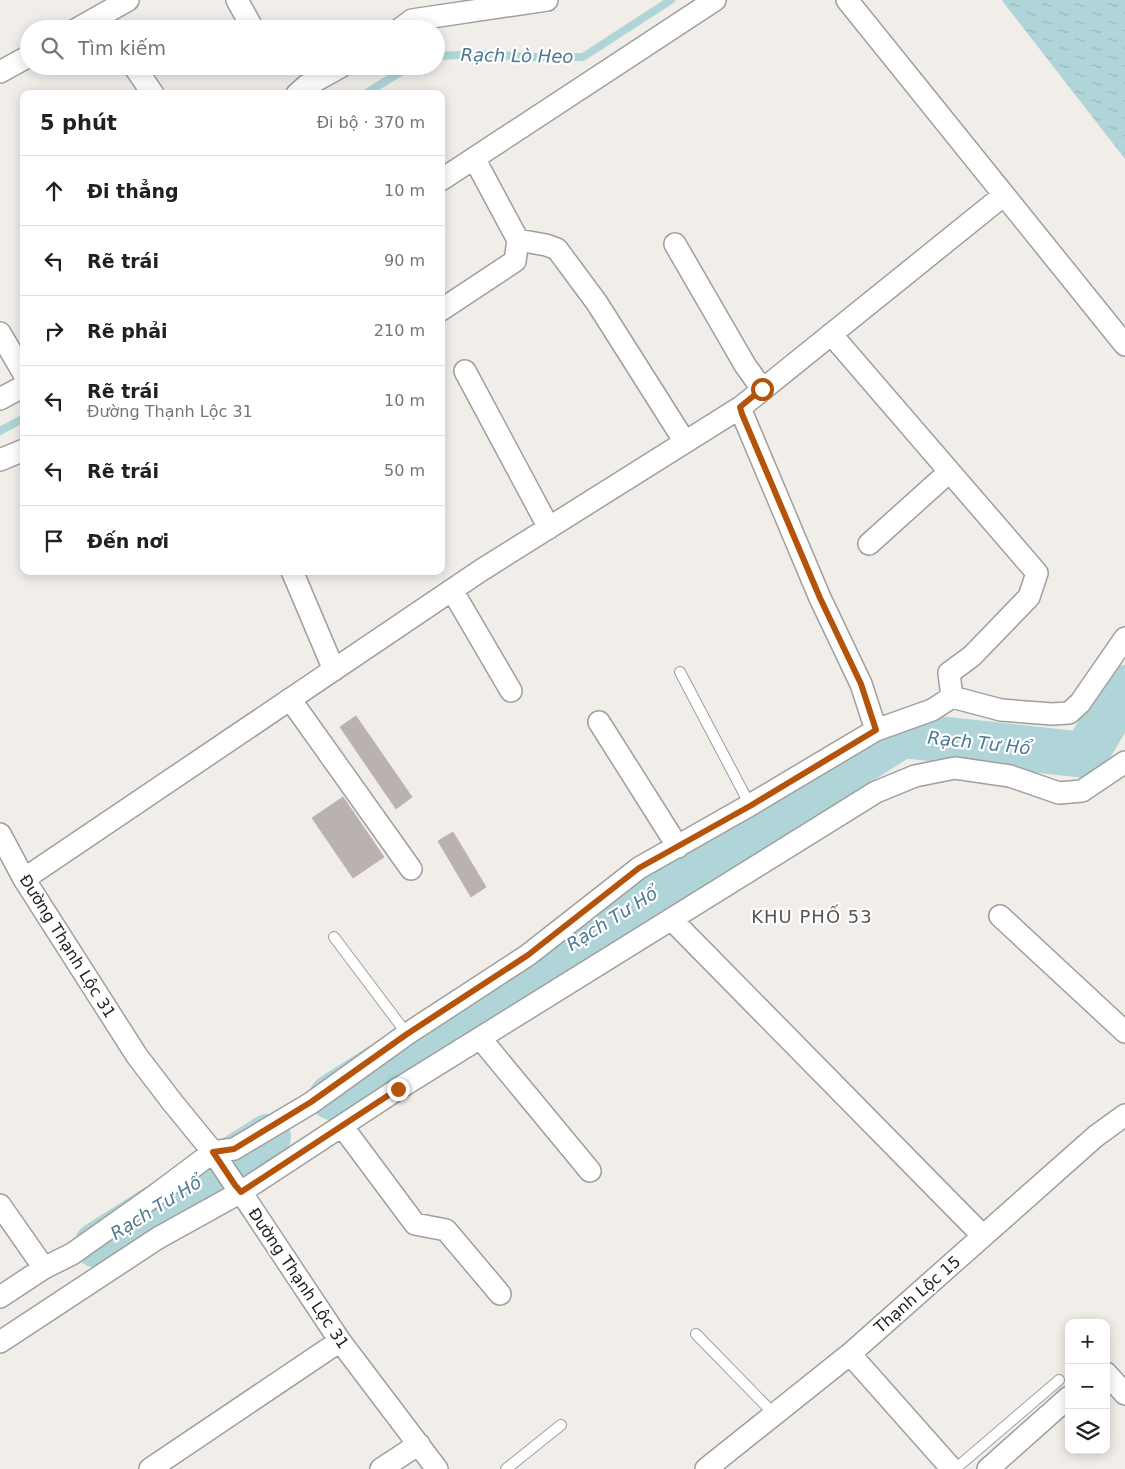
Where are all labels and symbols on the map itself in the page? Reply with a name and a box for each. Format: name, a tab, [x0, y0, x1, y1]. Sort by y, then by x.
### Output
water label: Rạch Lò Heo	[460, 44, 574, 67]
route start	[751, 378, 774, 401]
water label: Rạch Tư Hổ	[927, 727, 1034, 759]
street label: Đường Thạnh Lộc 31	[16, 871, 120, 1022]
water label: Rạch Tư Hổ	[562, 881, 664, 955]
district label: KHU PHỐ 53	[751, 904, 873, 927]
route end	[387, 1078, 410, 1101]
water label: Rạch Tư Hổ	[106, 1170, 208, 1244]
street label: Đường Thạnh Lộc 31	[244, 1204, 353, 1352]
street label: Thạnh Lộc 15	[870, 1252, 964, 1338]

